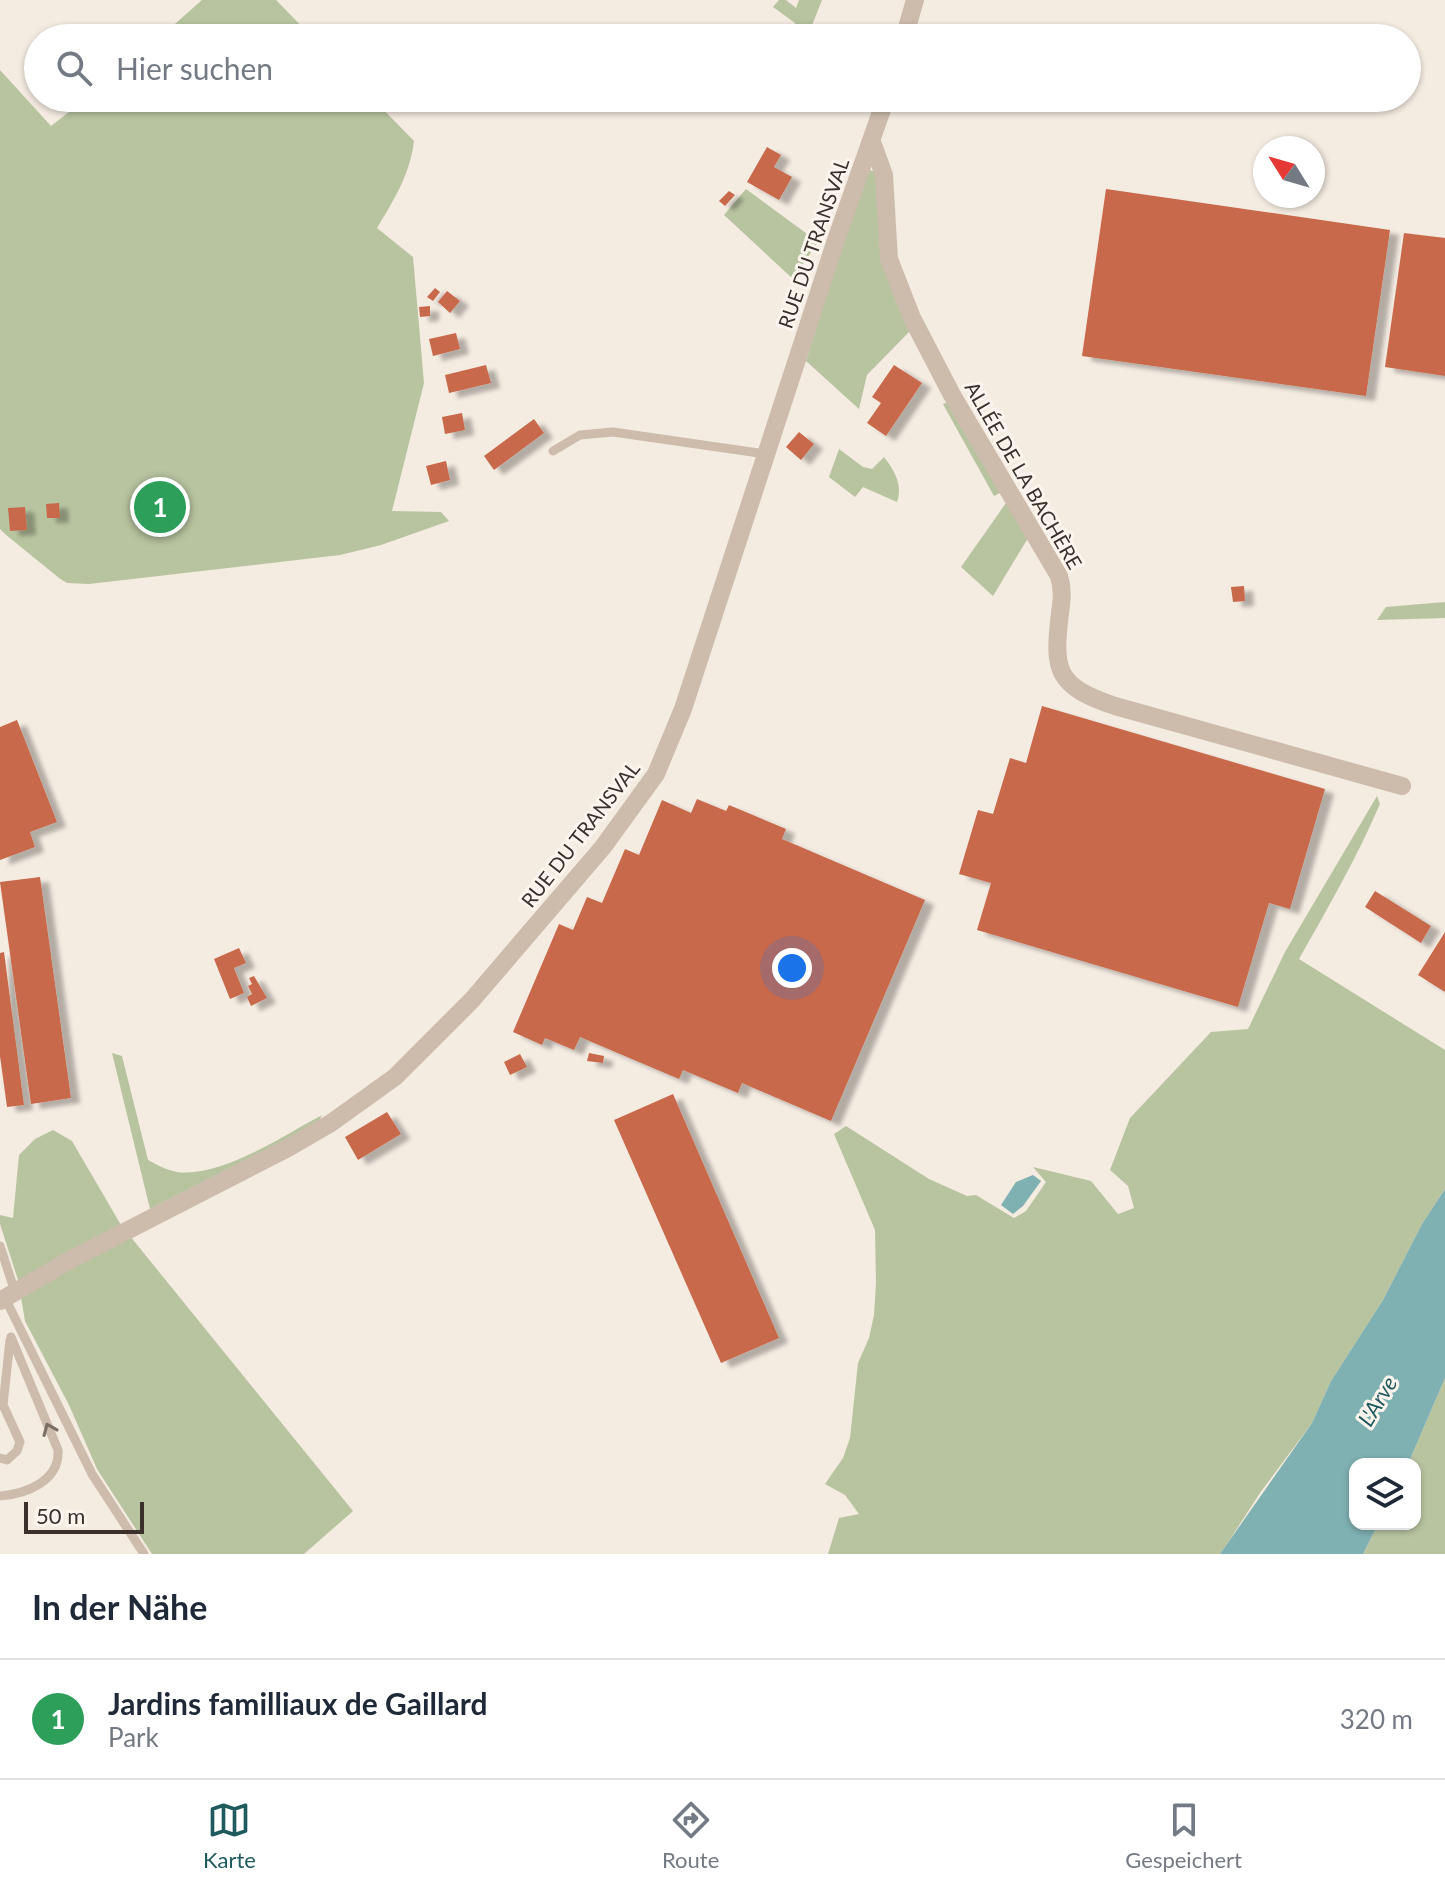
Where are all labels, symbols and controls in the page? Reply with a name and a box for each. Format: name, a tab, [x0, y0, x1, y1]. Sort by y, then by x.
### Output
search box	[24, 24, 1421, 112]
icon: search	[52, 46, 96, 90]
text: Hier suchen	[116, 50, 273, 86]
north arrow	[1253, 136, 1325, 208]
street label: RUE DU TRANSVAL	[773, 155, 853, 331]
street label: ALLÉE DE LA BACHÈRE	[960, 377, 1088, 573]
pin: 1	[134, 477, 186, 537]
street label: RUE DU TRANSVAL	[516, 756, 644, 912]
your location	[772, 948, 812, 988]
water label: L'Arve	[1352, 1371, 1402, 1431]
one-way arrow	[42, 1423, 59, 1437]
map controls	[1349, 1458, 1421, 1530]
button: layers	[1349, 1458, 1421, 1530]
scale bar	[24, 1498, 144, 1534]
text: 50 m	[36, 1502, 85, 1529]
text: In der Nähe	[32, 1586, 207, 1627]
text: Jardins familliaux de Gaillard	[108, 1685, 488, 1721]
text: 1	[50, 1703, 66, 1735]
text: 320 m	[1340, 1703, 1413, 1735]
text: Park	[108, 1721, 159, 1753]
tab: Karte	[203, 1798, 256, 1873]
tab: Route	[662, 1798, 719, 1873]
tab: Gespeichert	[1125, 1798, 1242, 1873]

